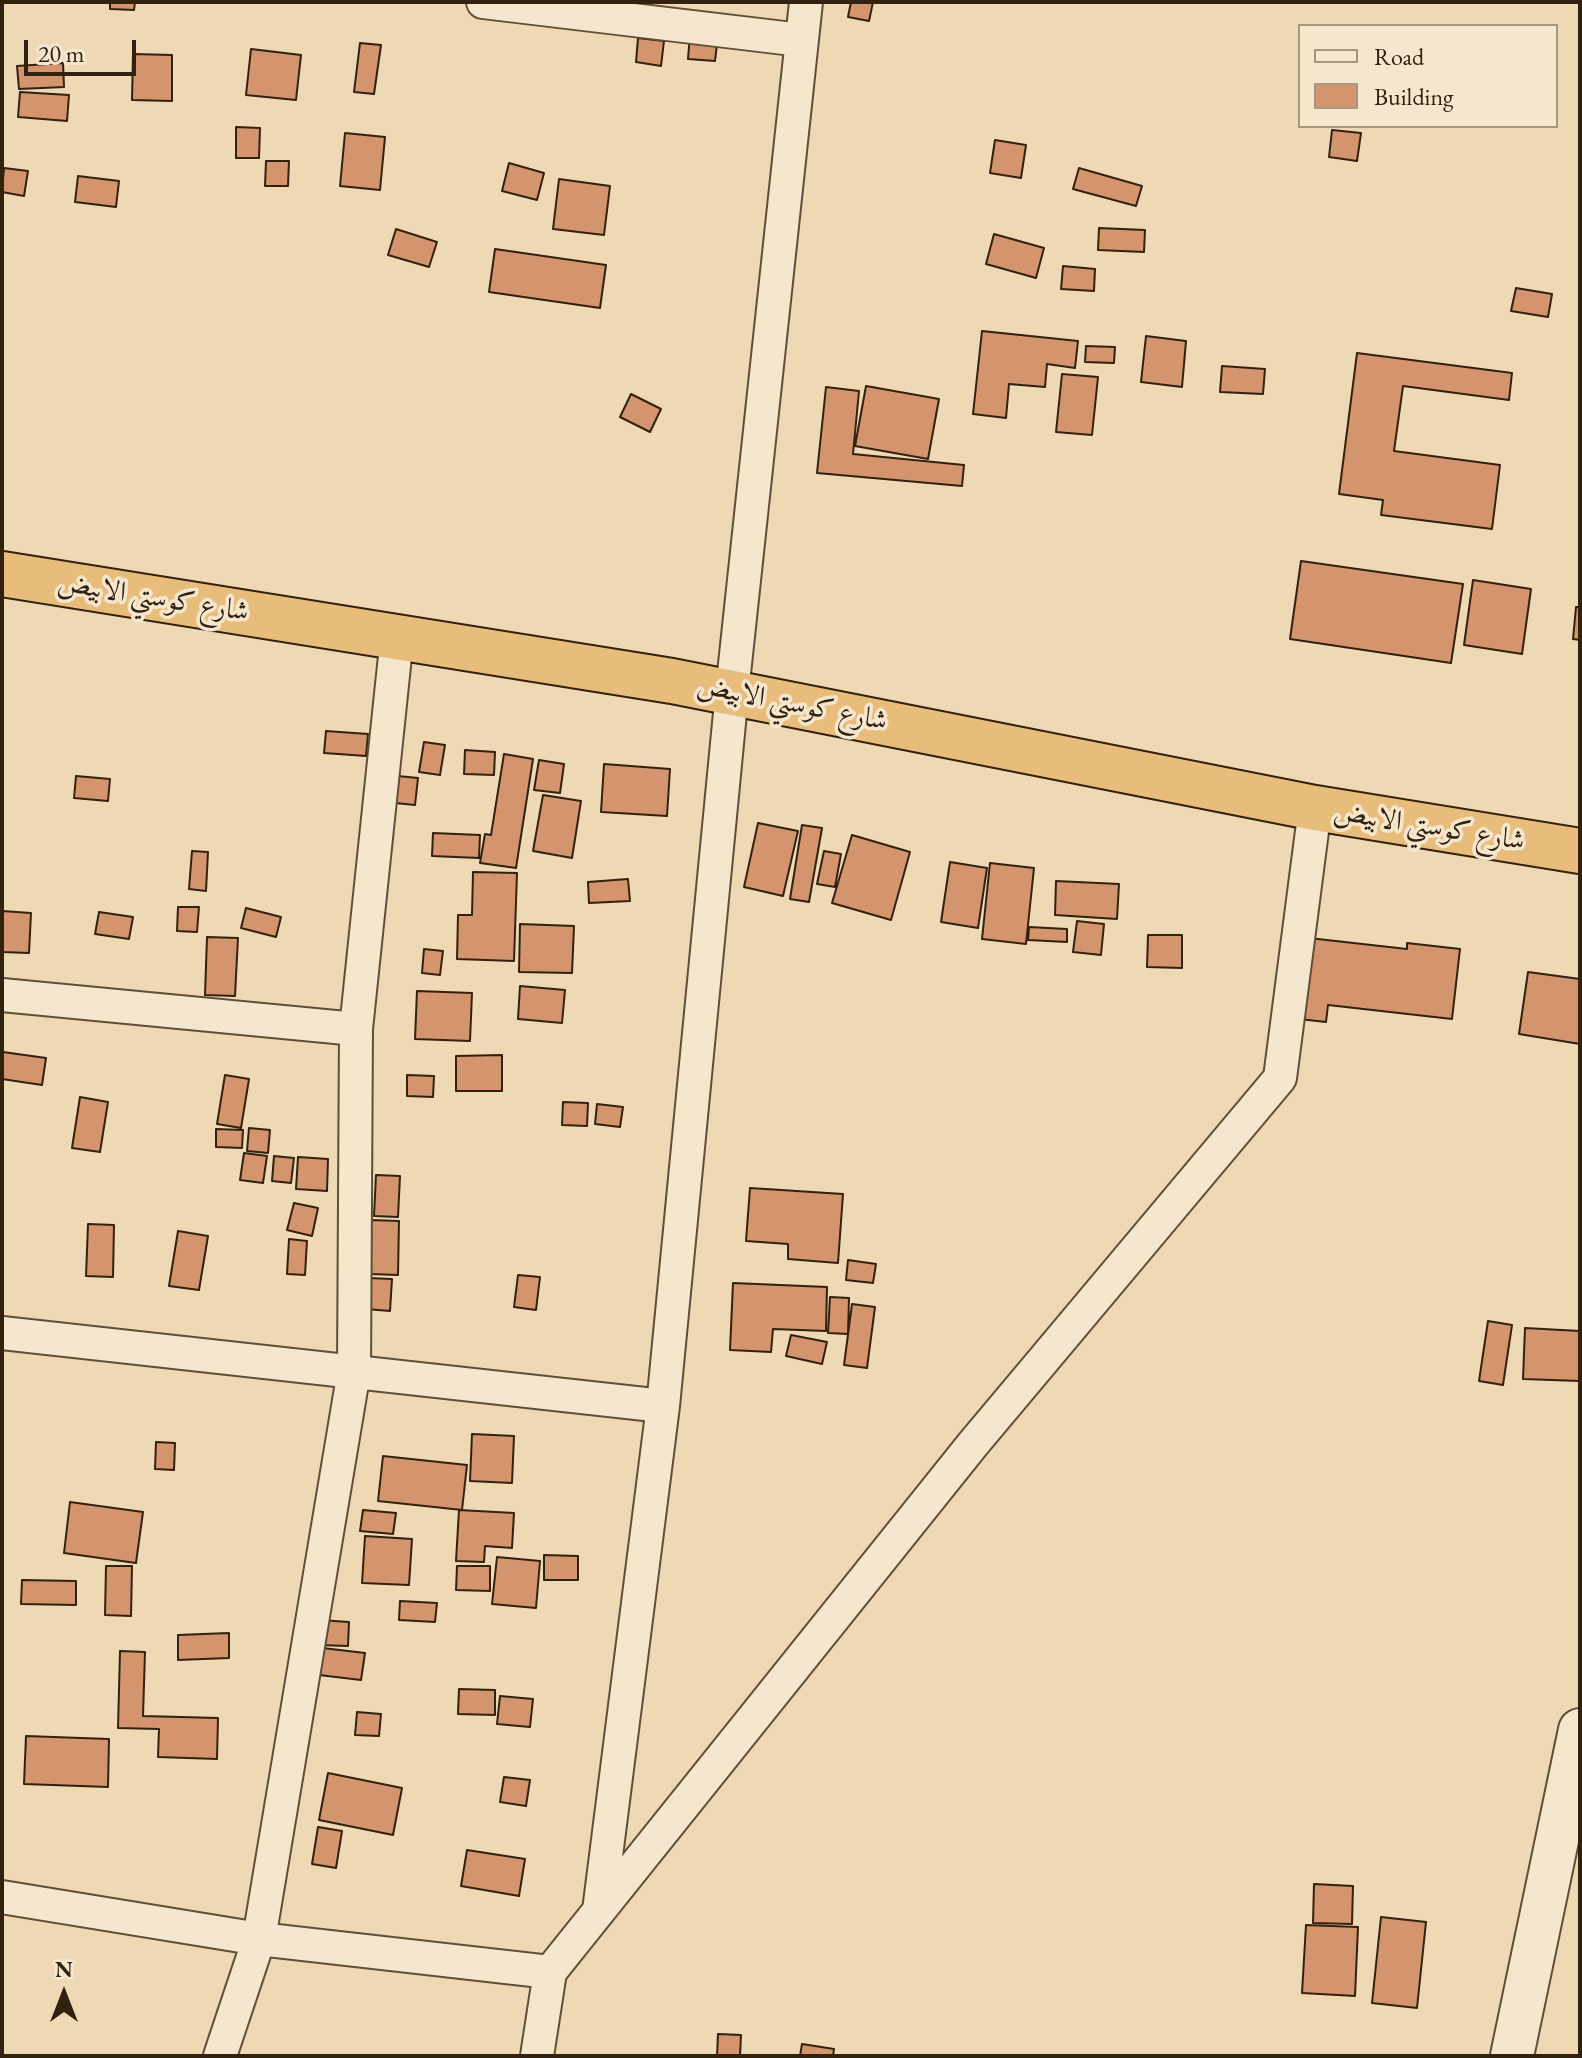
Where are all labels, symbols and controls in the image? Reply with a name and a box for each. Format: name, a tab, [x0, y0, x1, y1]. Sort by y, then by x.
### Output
scale bar	[28, 24, 140, 74]
legend	[1298, 24, 1558, 128]
text: 20 m	[38, 38, 85, 69]
text: Road	[1374, 41, 1424, 72]
text: Building	[1374, 81, 1454, 112]
street label: شارع كوستي الابيض	[55, 566, 251, 630]
street label: شارع كوستي الابيض	[694, 669, 890, 739]
street label: شارع كوستي الابيض	[1331, 795, 1527, 859]
north arrow	[24, 1954, 104, 2034]
text: N	[55, 1955, 73, 1984]

